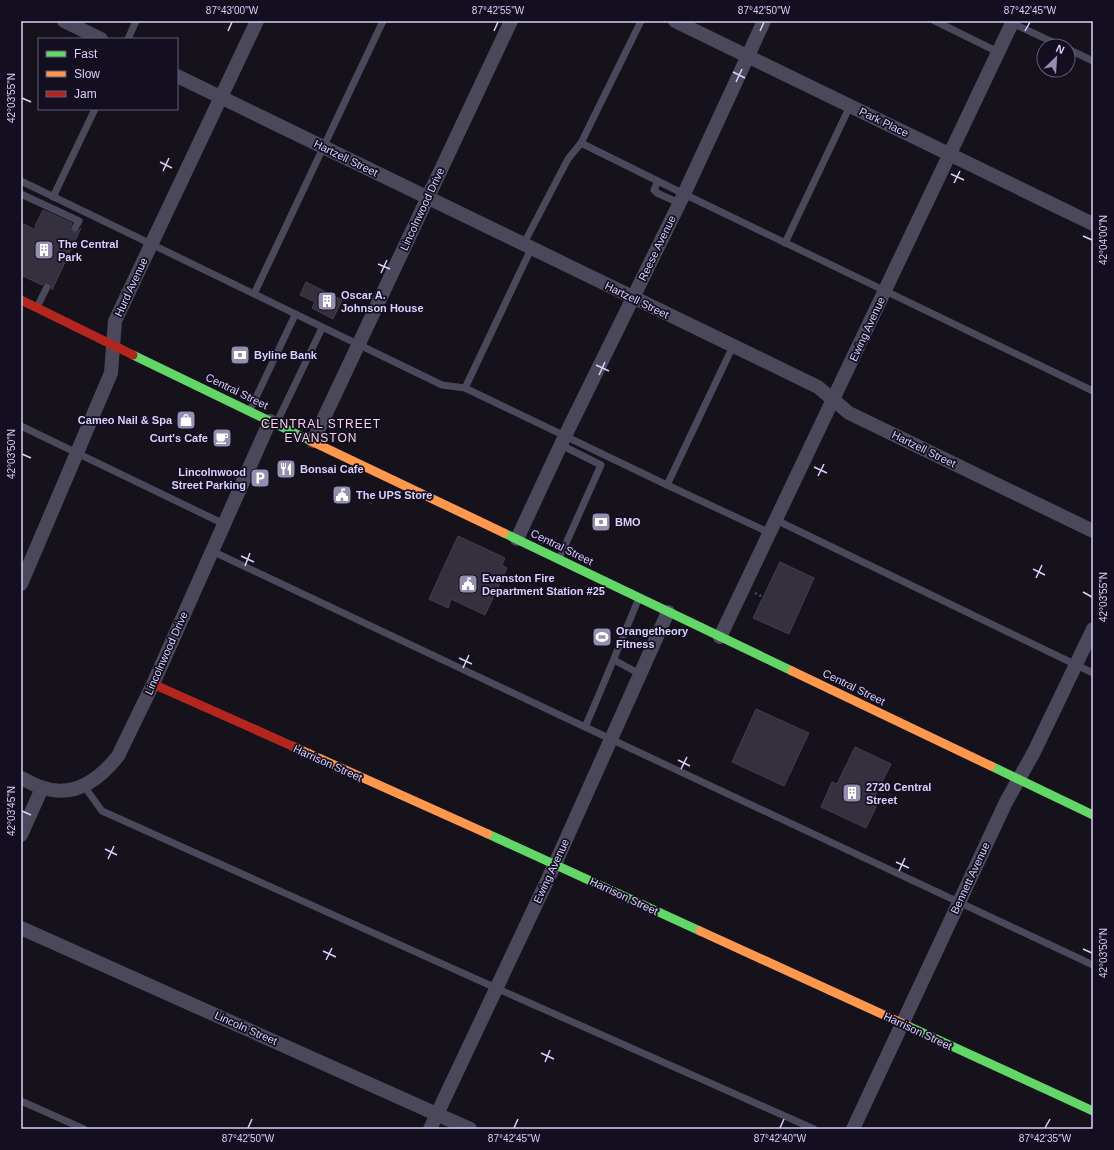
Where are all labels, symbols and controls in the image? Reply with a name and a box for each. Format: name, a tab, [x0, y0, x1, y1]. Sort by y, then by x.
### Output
text: 87°43'00"W	[206, 5, 259, 16]
text: 87°42'55"W	[472, 5, 525, 16]
text: 87°42'50"W	[738, 5, 791, 16]
text: 87°42'45"W	[1004, 5, 1057, 16]
legend	[38, 38, 178, 110]
north arrow	[1036, 38, 1076, 78]
text: N	[1054, 42, 1066, 56]
text: Fast	[74, 47, 98, 61]
text: Slow	[74, 67, 100, 81]
text: 42°03'55"N	[6, 73, 17, 123]
text: Jam	[74, 87, 97, 101]
street label: Park Place	[857, 105, 911, 139]
street label: Hartzell Street	[312, 137, 380, 179]
street label: Lincolnwood Drive	[398, 166, 446, 252]
street label: Reese Avenue	[636, 213, 678, 283]
text: 42°04'00"N	[1098, 215, 1109, 265]
place label: The Central Park	[58, 238, 119, 263]
building icon: The Central Park	[33, 239, 55, 261]
street label: Hurd Avenue	[112, 256, 150, 318]
street label: Hartzell Street	[603, 279, 671, 321]
place label: Oscar A. Johnson House	[341, 289, 424, 314]
building icon: Oscar A. Johnson House	[316, 290, 338, 312]
street label: Ewing Avenue	[847, 295, 887, 363]
bank icon: Byline Bank	[229, 344, 251, 366]
place label: Byline Bank	[254, 349, 318, 361]
street label: Central Street	[204, 371, 270, 411]
shop icon: Cameo Nail & Spa	[175, 409, 197, 431]
place label: Cameo Nail & Spa	[78, 414, 173, 426]
district label: CENTRAL STREET EVANSTON	[261, 417, 381, 445]
cafe icon: Curt's Cafe	[211, 427, 233, 449]
street label: Hartzell Street	[890, 428, 958, 470]
text: 42°03'50"N	[6, 429, 17, 479]
place label: Curt's Cafe	[150, 432, 208, 444]
restaurant icon: Bonsai Cafe	[275, 458, 297, 480]
place label: Bonsai Cafe	[300, 463, 364, 475]
place label: Lincolnwood Street Parking	[171, 466, 246, 491]
parking icon: Lincolnwood Street Parking	[249, 467, 271, 489]
public building icon: The UPS Store	[331, 484, 353, 506]
place label: The UPS Store	[356, 489, 432, 501]
bank icon: BMO	[590, 511, 612, 533]
place label: BMO	[615, 516, 641, 528]
street label: Central Street	[529, 527, 595, 567]
place label: Evanston Fire Department Station #25	[482, 572, 605, 597]
text: 42°03'55"N	[1098, 572, 1109, 622]
public building icon: Evanston Fire Department Station #25	[457, 573, 479, 595]
street label: Lincolnwood Drive	[142, 609, 190, 697]
place label: Orangetheory Fitness	[616, 625, 689, 650]
sports icon: Orangetheory Fitness	[591, 626, 613, 648]
street label: Central Street	[821, 667, 887, 707]
street label: Harrison Street	[292, 742, 364, 784]
place label: 2720 Central Street	[866, 781, 931, 806]
building icon: 2720 Central Street	[841, 782, 863, 804]
text: 42°03'45"N	[6, 786, 17, 836]
street label: Ewing Avenue	[531, 837, 571, 905]
street label: Bennett Avenue	[948, 840, 992, 916]
street label: Harrison Street	[588, 875, 660, 917]
text: 42°03'50"N	[1098, 928, 1109, 978]
street label: Lincoln Street	[213, 1009, 279, 1047]
street label: Harrison Street	[882, 1010, 954, 1052]
text: 87°42'50"W	[222, 1133, 275, 1144]
text: 87°42'45"W	[488, 1133, 541, 1144]
text: 87°42'40"W	[754, 1133, 807, 1144]
text: 87°42'35"W	[1019, 1133, 1072, 1144]

